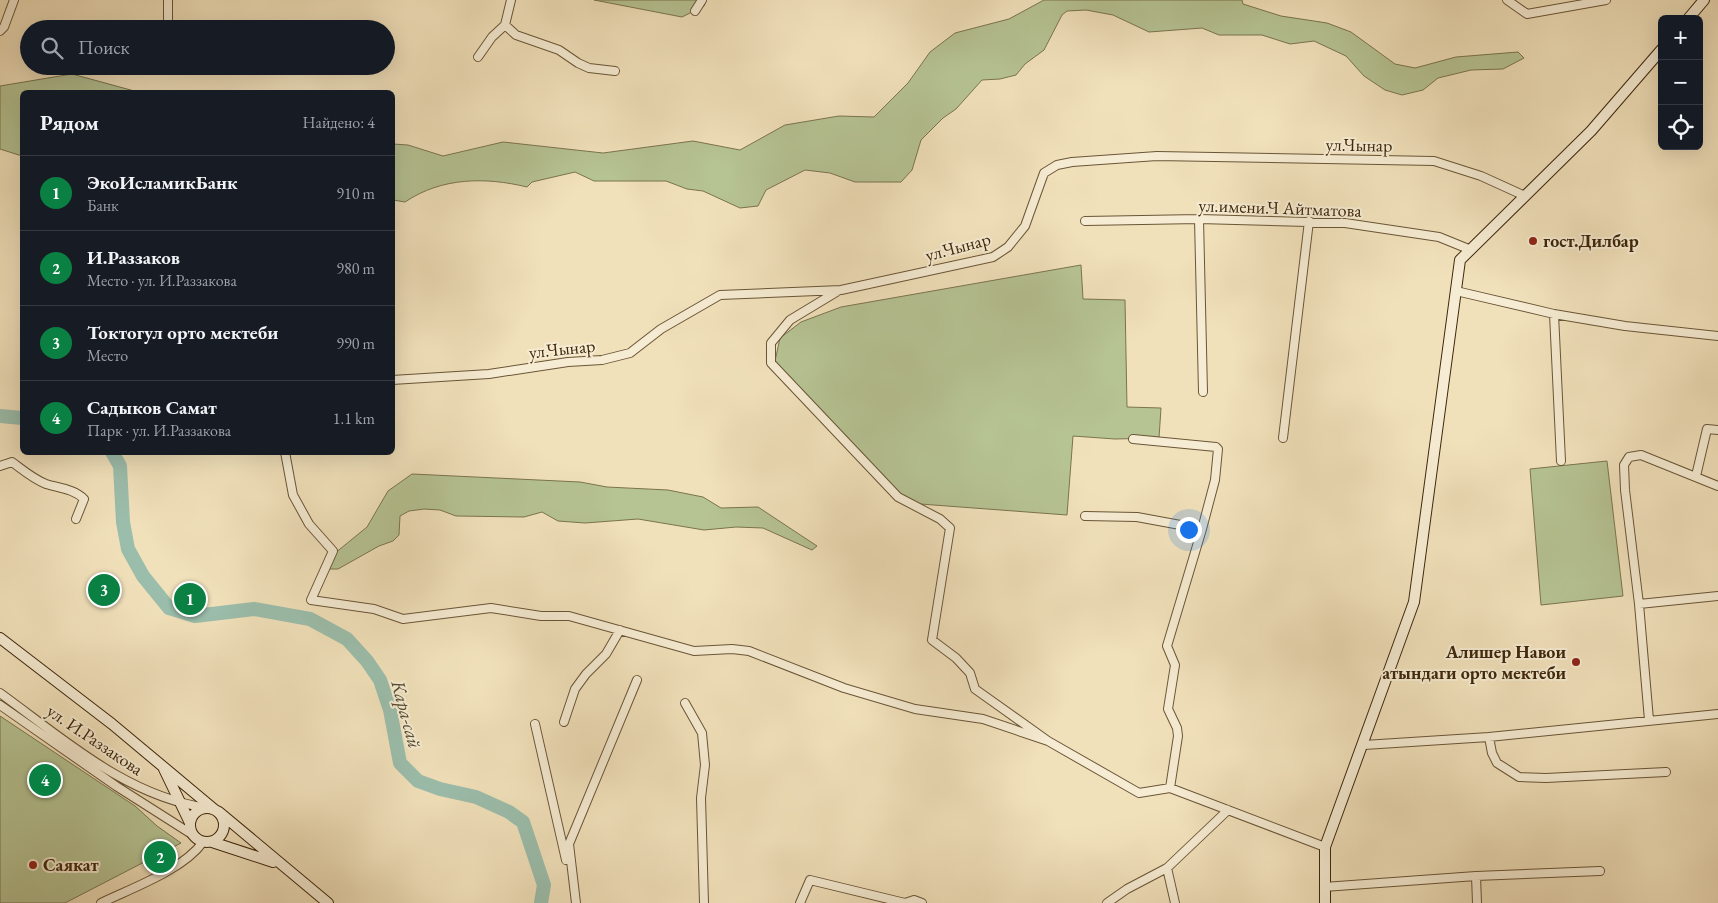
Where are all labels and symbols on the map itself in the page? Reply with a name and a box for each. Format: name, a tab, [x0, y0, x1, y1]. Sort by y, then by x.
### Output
street label: ул.Чынар	[1325, 132, 1393, 157]
street label: ул.имени.Ч Айтматова	[1198, 193, 1363, 222]
street label: ул.Чынар	[923, 227, 993, 266]
place label: гост.Дилбар	[1543, 229, 1639, 252]
marker: гост.Дилбар	[1527, 235, 1539, 247]
street label: ул.Чынар	[528, 334, 596, 363]
your location	[1176, 517, 1202, 543]
pin: 3	[88, 571, 120, 609]
pin: 1	[174, 580, 206, 618]
place label: Алишер Навои атындаги орто мектеби	[1382, 640, 1566, 684]
marker: Алишер Навои атындаги орто мектеби	[1570, 656, 1582, 668]
water label: Кара-сай	[385, 676, 428, 751]
street label: ул. И.Раззакова	[43, 699, 149, 781]
pin: 4	[29, 761, 61, 799]
pin: 2	[144, 838, 176, 876]
place label: Саякат	[43, 853, 99, 876]
marker: Саякат	[27, 859, 39, 871]

